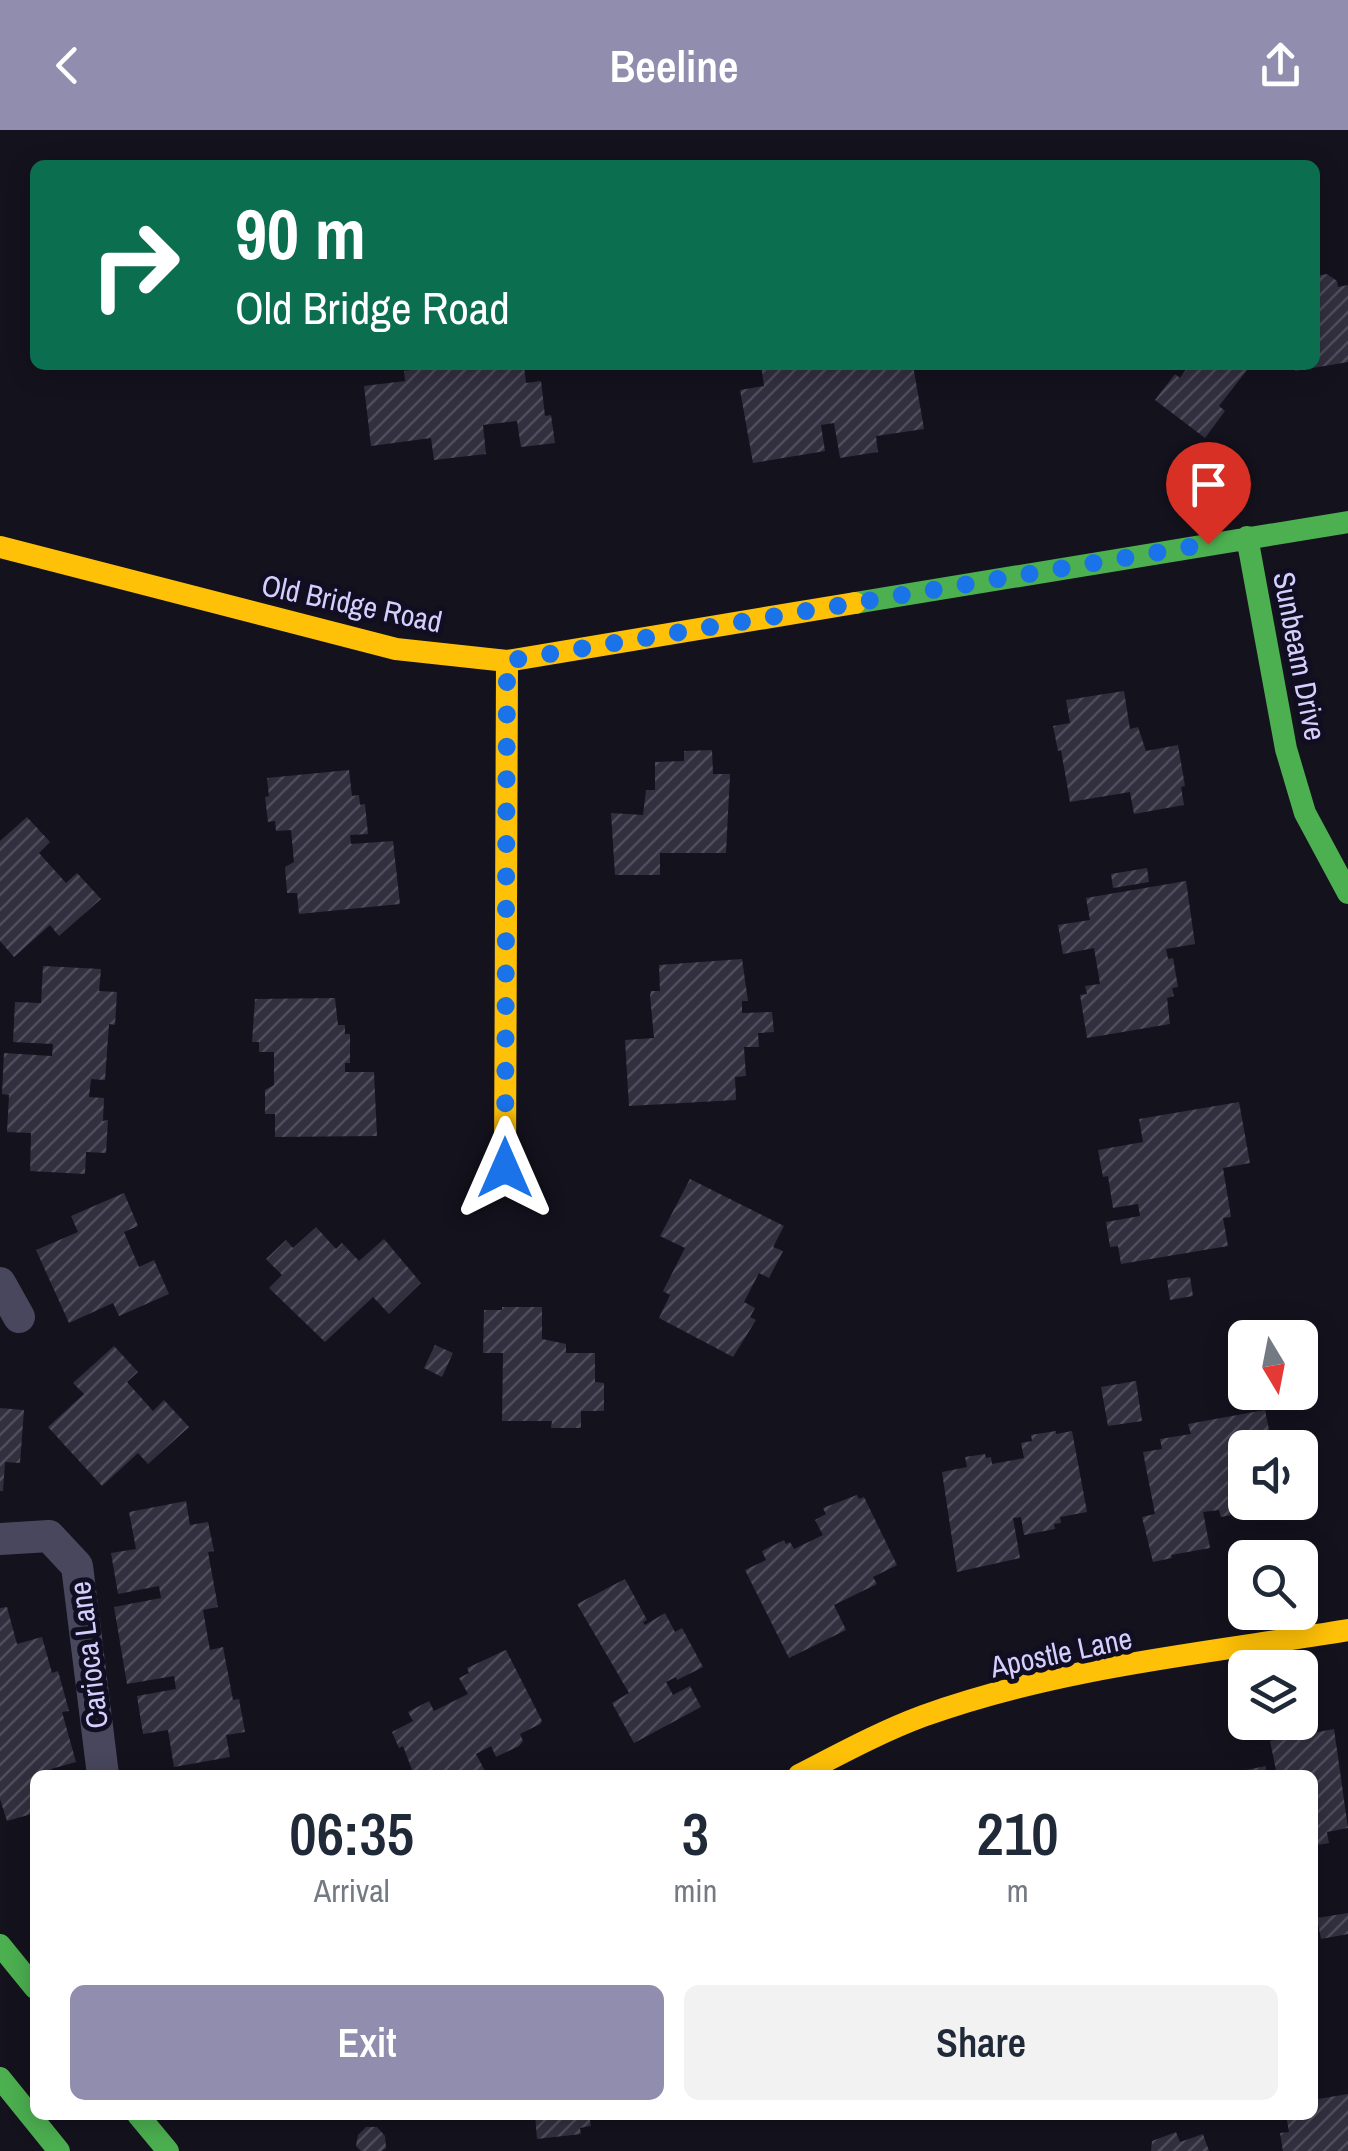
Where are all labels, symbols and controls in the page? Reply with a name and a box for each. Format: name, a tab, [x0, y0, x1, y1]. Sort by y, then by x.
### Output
text: Beeline	[609, 35, 739, 96]
icon: back	[40, 38, 95, 93]
icon: share	[1253, 38, 1308, 93]
text: 90 m	[235, 187, 366, 281]
icon: right	[70, 200, 200, 330]
text: Old Bridge Road	[235, 277, 510, 338]
pin	[1166, 442, 1251, 545]
icon: arrive	[1181, 457, 1236, 512]
street label: Old Bridge Road	[258, 564, 446, 642]
street label: Sunbeam Drive	[1264, 568, 1336, 744]
position arrow	[453, 1116, 557, 1220]
north arrow	[1228, 1320, 1318, 1410]
map controls	[1228, 1320, 1318, 1740]
button: sound	[1228, 1430, 1318, 1520]
button: search	[1228, 1540, 1318, 1630]
street label: Carioca Lane	[59, 1579, 117, 1731]
street label: Apostle Lane	[986, 1618, 1135, 1687]
button: layers	[1228, 1650, 1318, 1740]
text: 06:35	[289, 1793, 414, 1874]
text: 3	[682, 1793, 709, 1874]
text: 210	[977, 1793, 1059, 1874]
text: Arrival	[314, 1869, 390, 1912]
text: min	[674, 1869, 717, 1912]
text: m	[1007, 1869, 1029, 1912]
button: Exit	[70, 1985, 664, 2100]
button: Share	[684, 1985, 1278, 2100]

